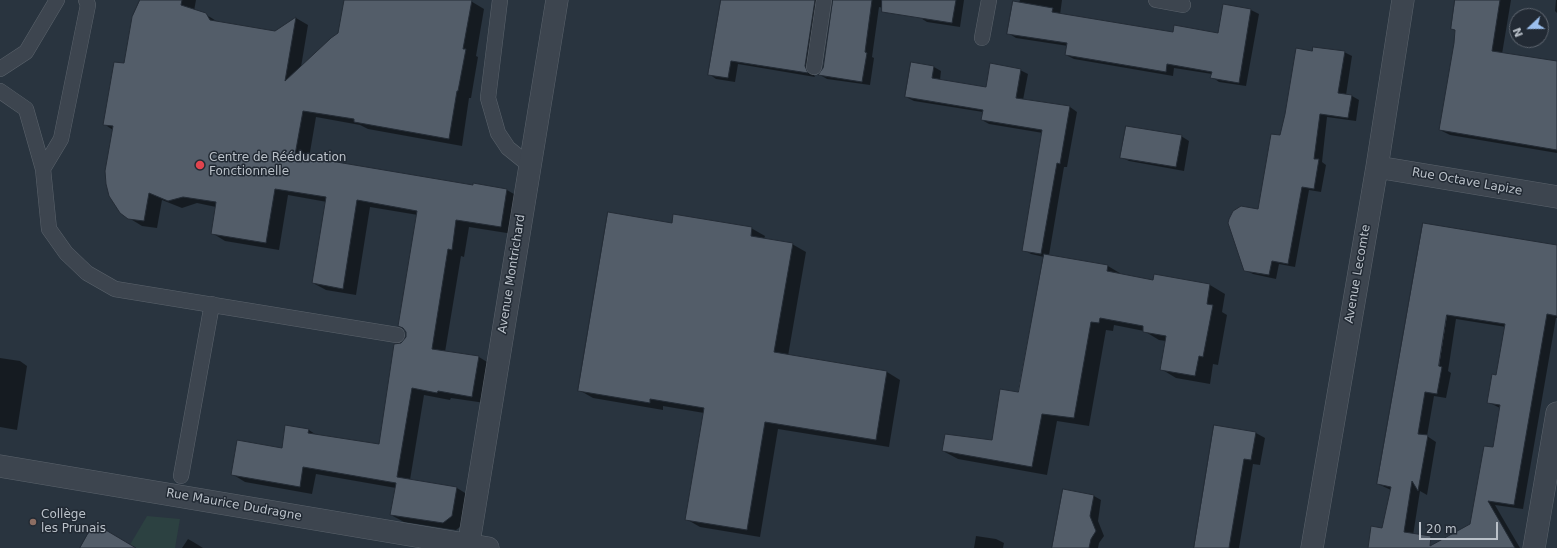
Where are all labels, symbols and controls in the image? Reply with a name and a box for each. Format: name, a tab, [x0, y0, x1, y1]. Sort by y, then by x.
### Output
north arrow	[1509, 8, 1549, 48]
text: N	[1511, 26, 1526, 39]
place label: Centre de Rééducation Fonctionnelle	[209, 151, 346, 179]
marker: Centre de Rééducation Fonctionnelle	[194, 159, 206, 171]
street label: Rue Octave Lapize	[1411, 165, 1523, 199]
street label: Avenue Montrichard	[495, 213, 529, 335]
street label: Avenue Lecomte	[1342, 224, 1374, 324]
street label: Rue Maurice Dudragne	[165, 486, 303, 524]
place label: Collège les Prunais	[41, 508, 106, 536]
scale bar	[1421, 514, 1500, 540]
marker: Collège les Prunais	[28, 517, 38, 527]
text: 20 m	[1426, 522, 1457, 536]

